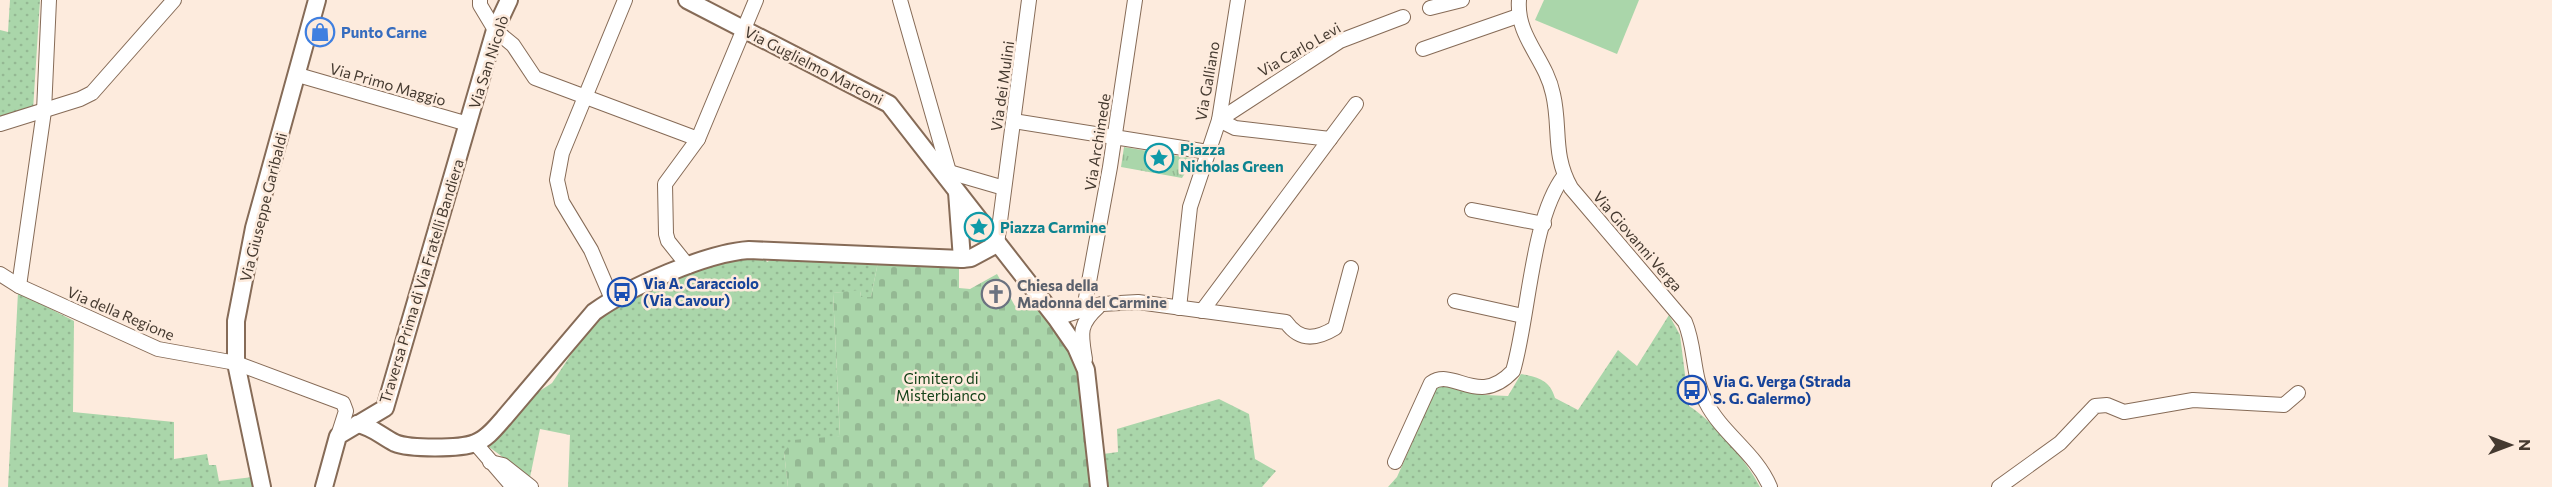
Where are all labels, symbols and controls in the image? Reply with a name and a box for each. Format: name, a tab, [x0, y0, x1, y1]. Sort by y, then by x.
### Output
street label: Via San Nicolò	[464, 13, 512, 111]
shop icon: Punto Carne	[304, 16, 336, 48]
street label: Via Carlo Levi	[1254, 18, 1344, 80]
street label: Via Guglielmo Marconi	[742, 22, 886, 108]
place label: Punto Carne	[341, 23, 427, 41]
street label: Via dei Mulini	[987, 40, 1017, 132]
street label: Via Galliano	[1191, 40, 1223, 122]
street label: Via Primo Maggio	[328, 59, 448, 109]
street label: Via Archimede	[1080, 92, 1114, 192]
street label: Via Giuseppe Garibaldi	[236, 131, 290, 283]
place label: Piazza Nicholas Green	[1180, 140, 1284, 175]
place icon: Piazza Nicholas Green	[1143, 142, 1175, 174]
street label: Traversa Prima di Via Fratelli Bandiera	[375, 157, 467, 405]
street label: Via Giovanni Verga	[1590, 187, 1686, 295]
place icon: Piazza Carmine	[963, 211, 995, 243]
place label: Piazza Carmine	[1000, 218, 1106, 236]
place label: Via A. Caracciolo (Via Cavour)	[643, 274, 759, 309]
bus stop icon: Via A. Caracciolo (Via Cavour)	[606, 276, 638, 308]
place label: Chiesa della Madonna del Carmine	[1017, 276, 1167, 311]
church icon: Chiesa della Madonna del Carmine	[980, 278, 1012, 310]
street label: Via della Regione	[65, 282, 177, 344]
park label: Cimitero di Misterbianco	[896, 369, 986, 404]
place label: Via G. Verga (Strada S. G. Galermo)	[1713, 372, 1851, 407]
bus stop icon: Via G. Verga (Strada S. G. Galermo)	[1676, 374, 1708, 406]
north arrow	[2480, 415, 2540, 475]
text: N	[2516, 439, 2535, 451]

